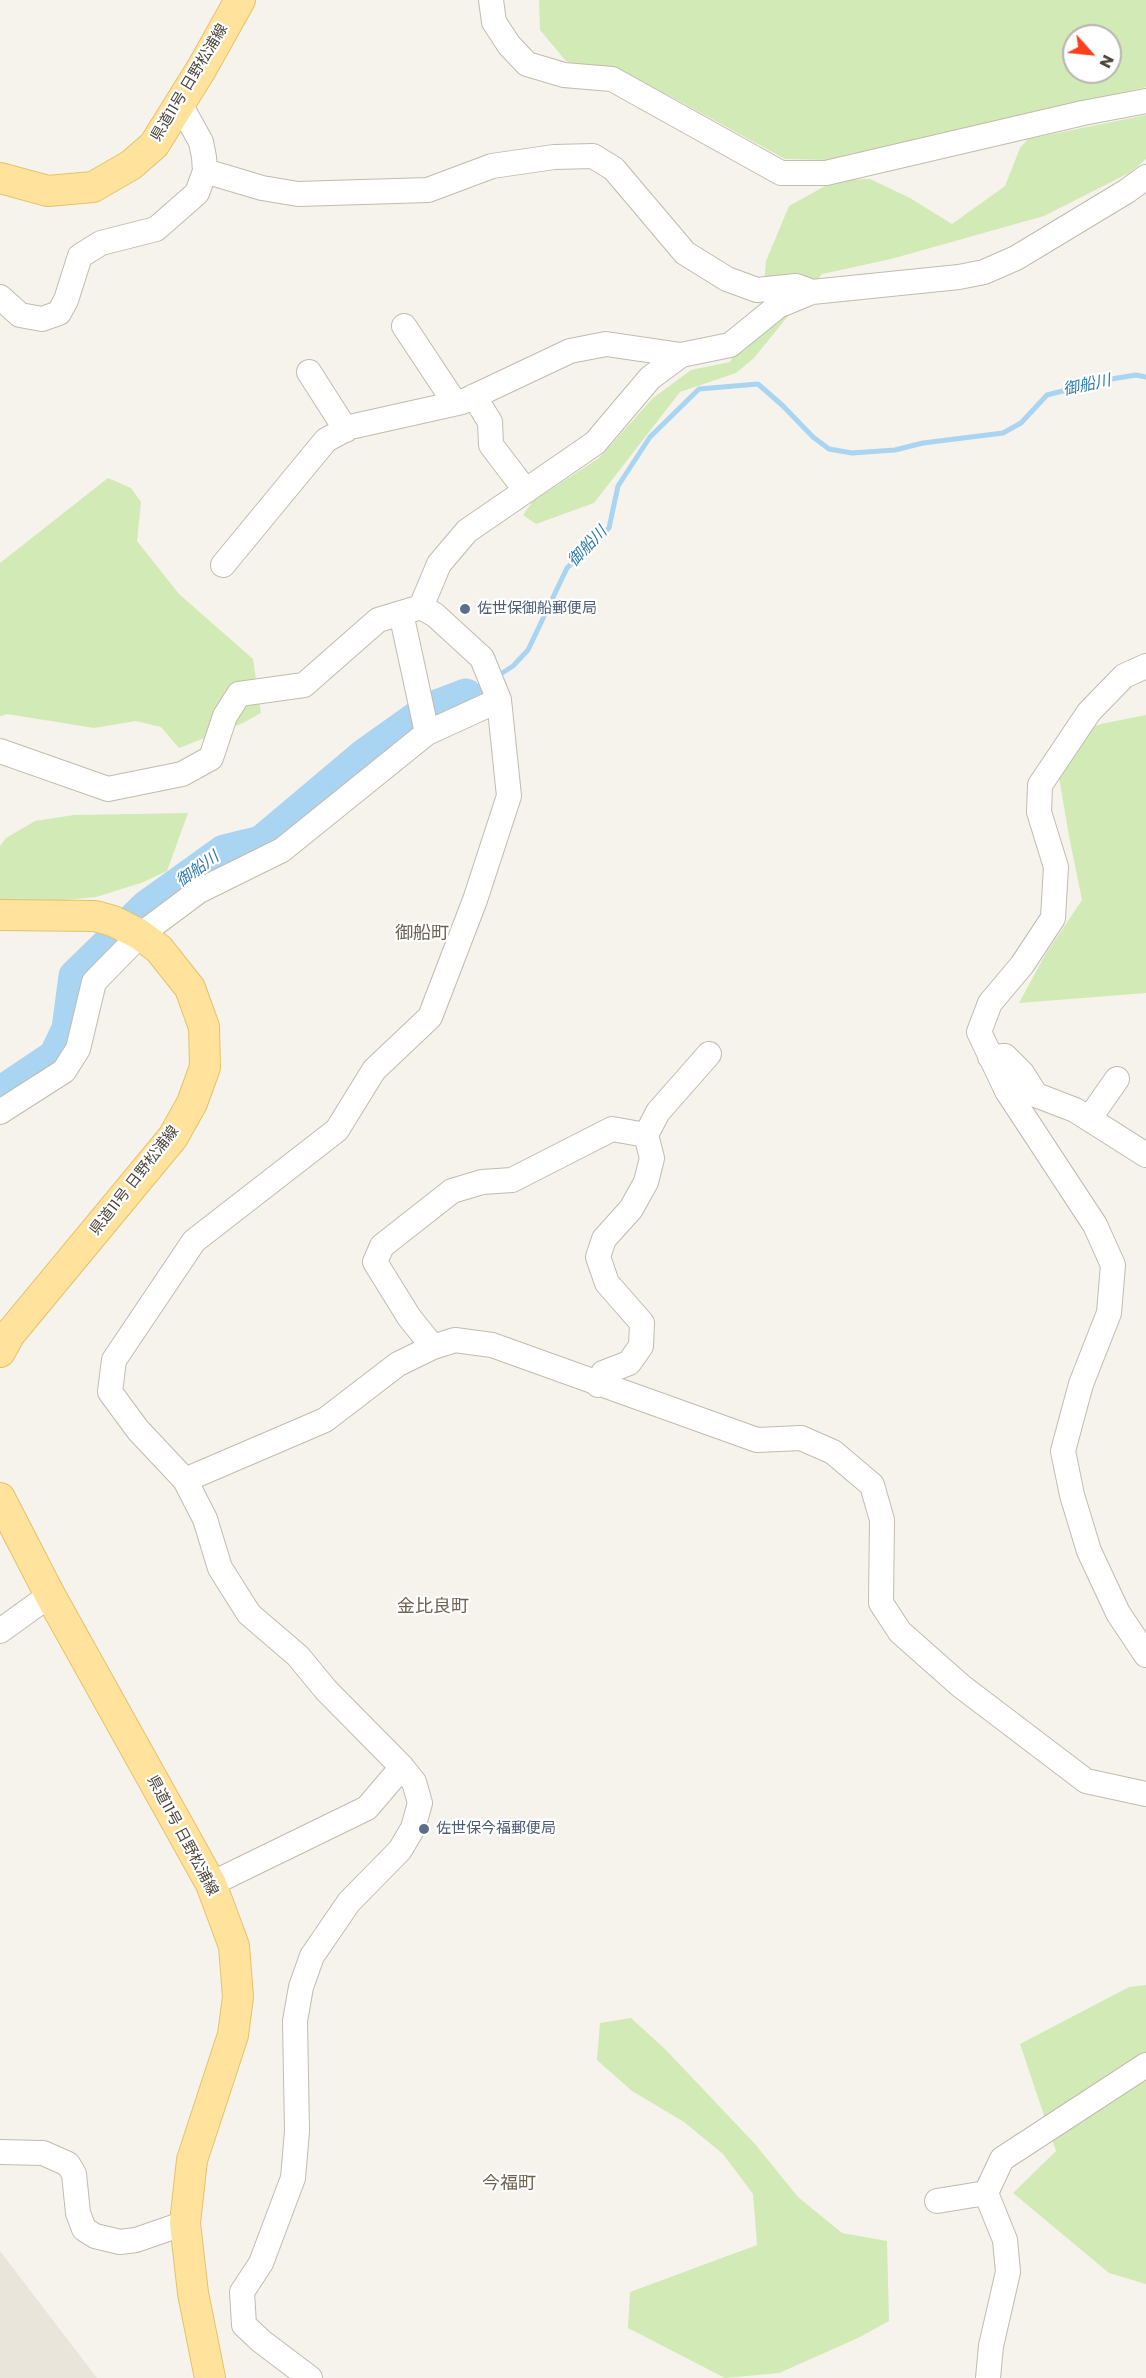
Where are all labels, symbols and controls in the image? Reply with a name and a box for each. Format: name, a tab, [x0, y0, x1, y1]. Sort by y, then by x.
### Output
street label: 県道11号 日野松浦線	[148, 21, 232, 145]
north arrow	[1062, 24, 1122, 84]
text: N	[1094, 51, 1120, 72]
water label: 御船川	[1062, 372, 1112, 400]
water label: 御船川	[565, 523, 611, 571]
place label: 佐世保御船郵便局	[477, 600, 597, 618]
marker: 佐世保御船郵便局	[458, 602, 472, 616]
water label: 御船川	[173, 848, 223, 892]
district label: 御船町	[395, 923, 449, 945]
street label: 県道11号 日野松浦線	[87, 1123, 183, 1239]
district label: 金比良町	[397, 1596, 469, 1618]
street label: 県道11号 日野松浦線	[143, 1773, 221, 1899]
place label: 佐世保今福郵便局	[436, 1820, 556, 1838]
marker: 佐世保今福郵便局	[417, 1822, 431, 1836]
district label: 今福町	[482, 2173, 536, 2195]

